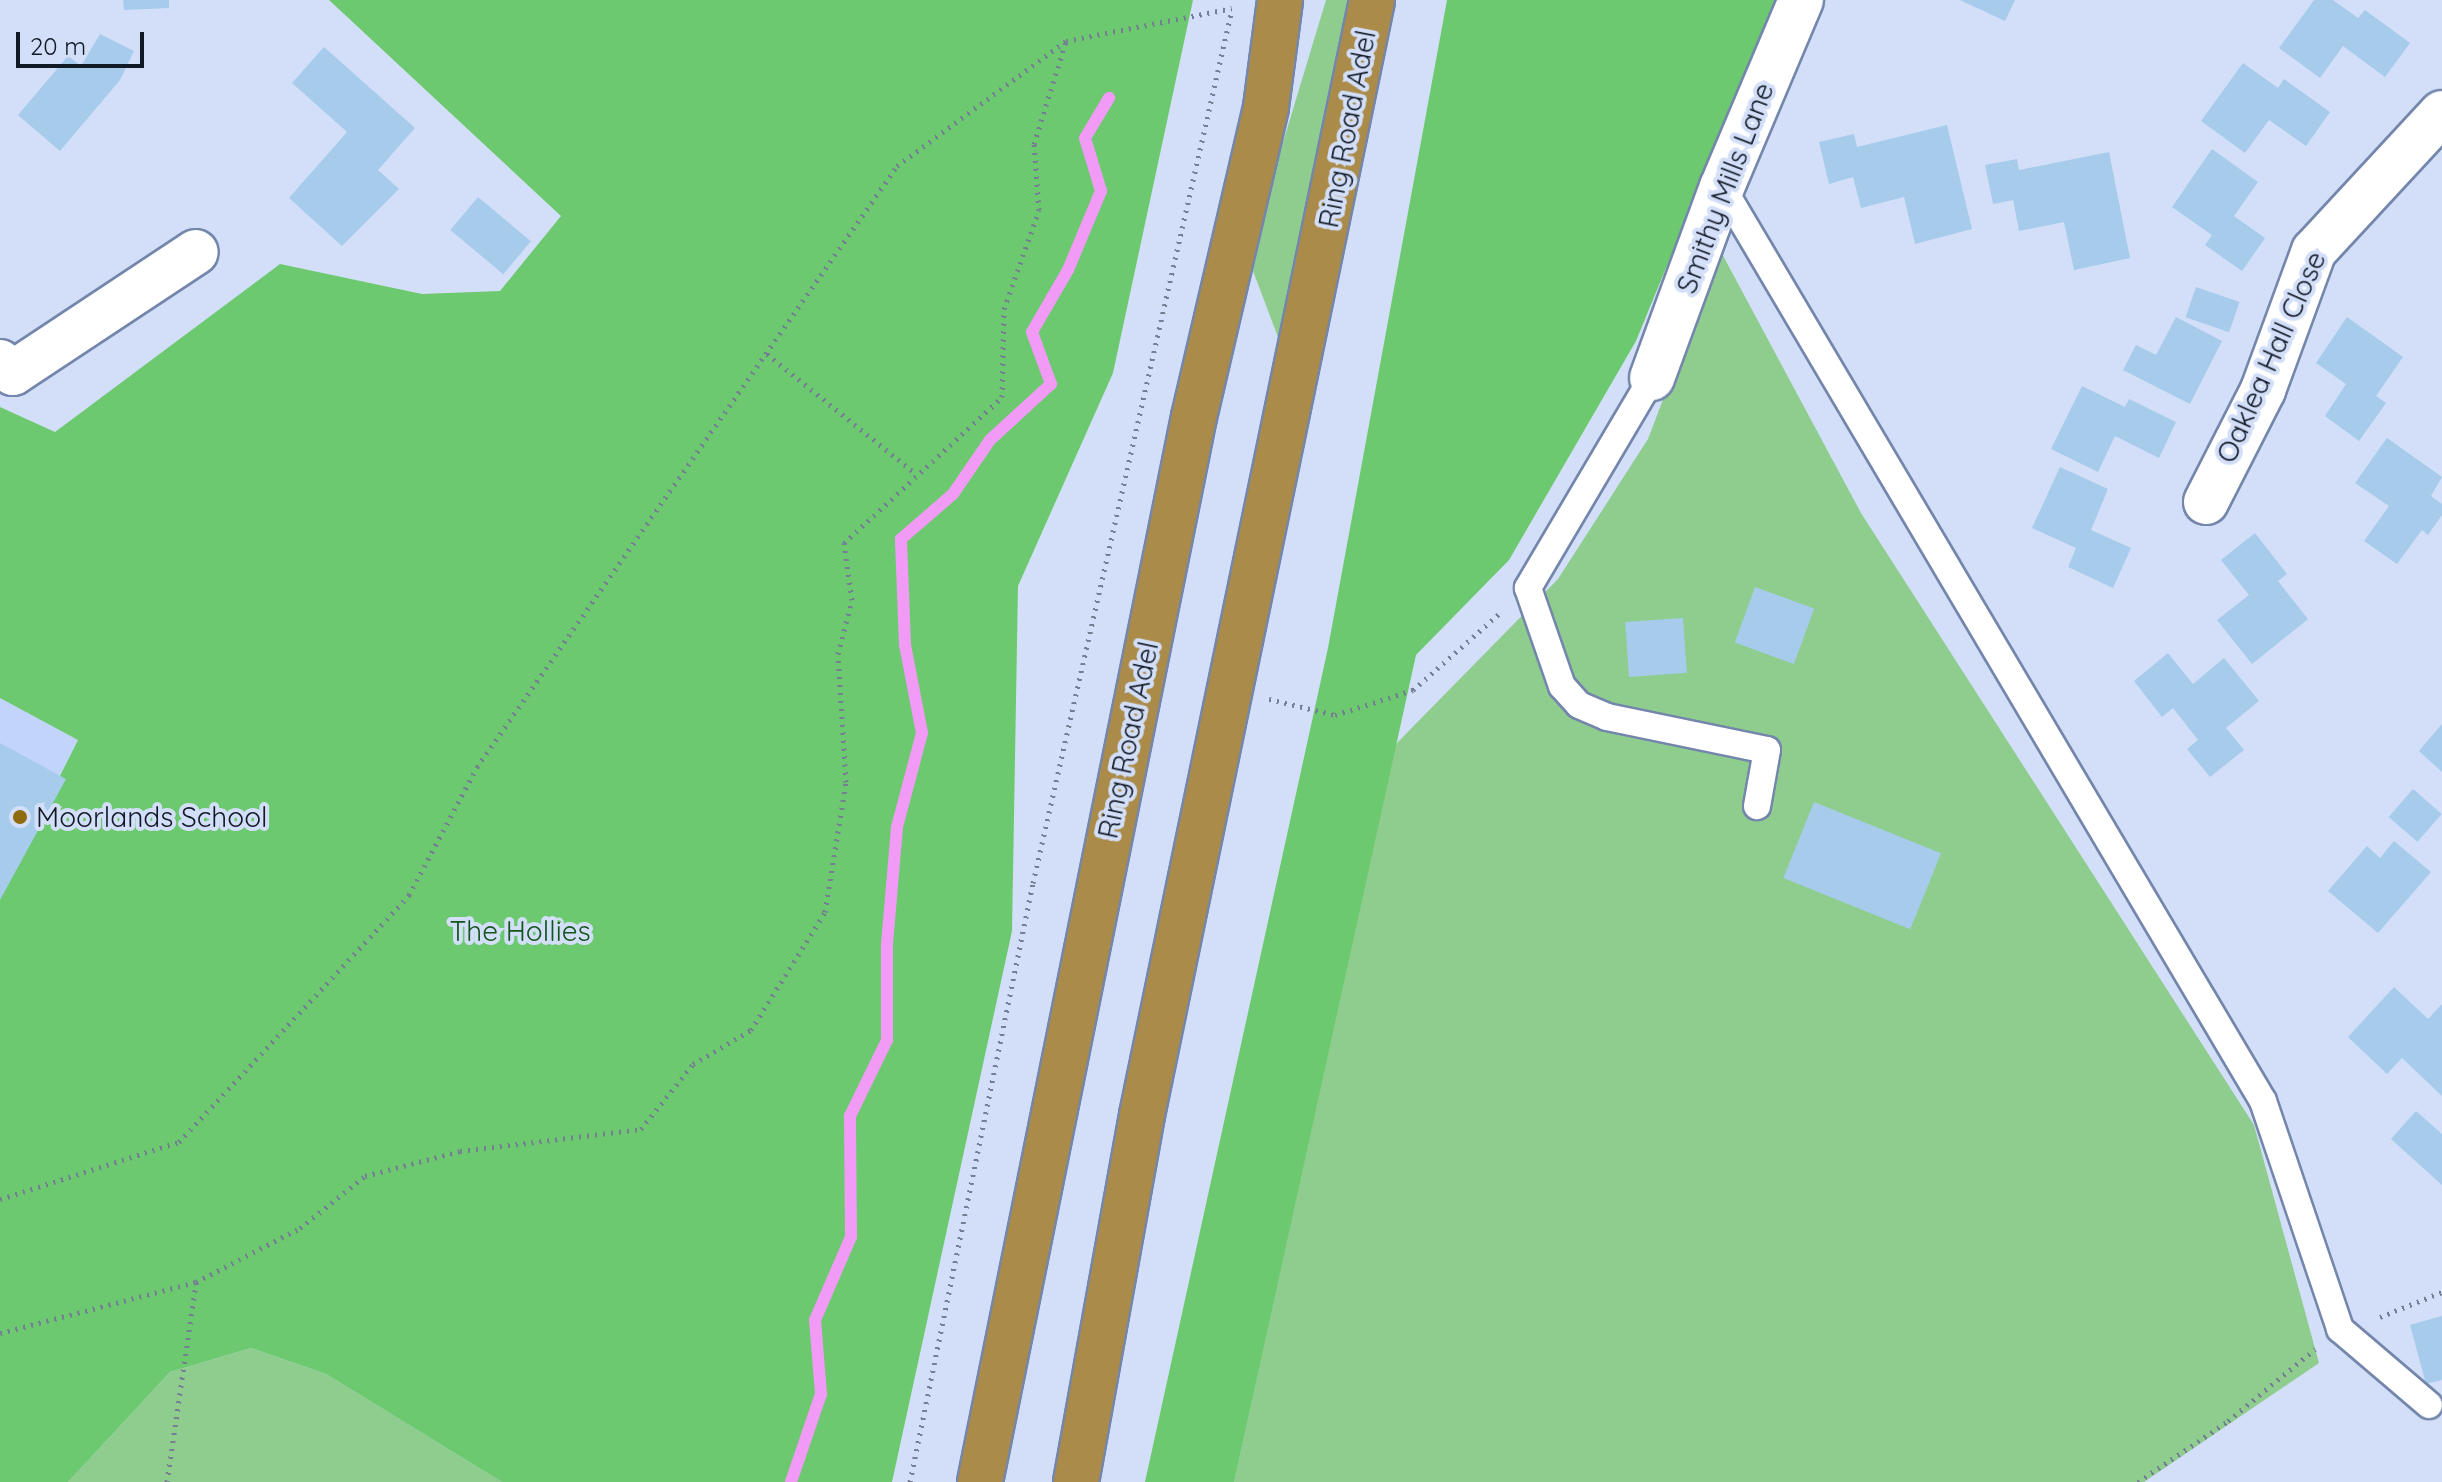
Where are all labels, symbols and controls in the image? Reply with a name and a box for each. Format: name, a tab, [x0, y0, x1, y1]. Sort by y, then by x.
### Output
scale bar	[20, 16, 148, 66]
street label: Ring Road Adel	[1311, 27, 1383, 231]
text: 20 m	[30, 31, 86, 61]
street label: Smithy Mills Lane	[1669, 78, 1781, 298]
street label: Oaklea Hall Close	[2209, 246, 2333, 468]
street label: Ring Road Adel	[1091, 638, 1165, 842]
place label: Moorlands School	[36, 800, 268, 834]
marker: Moorlands School	[11, 808, 29, 826]
park label: The Hollies	[449, 914, 591, 948]

